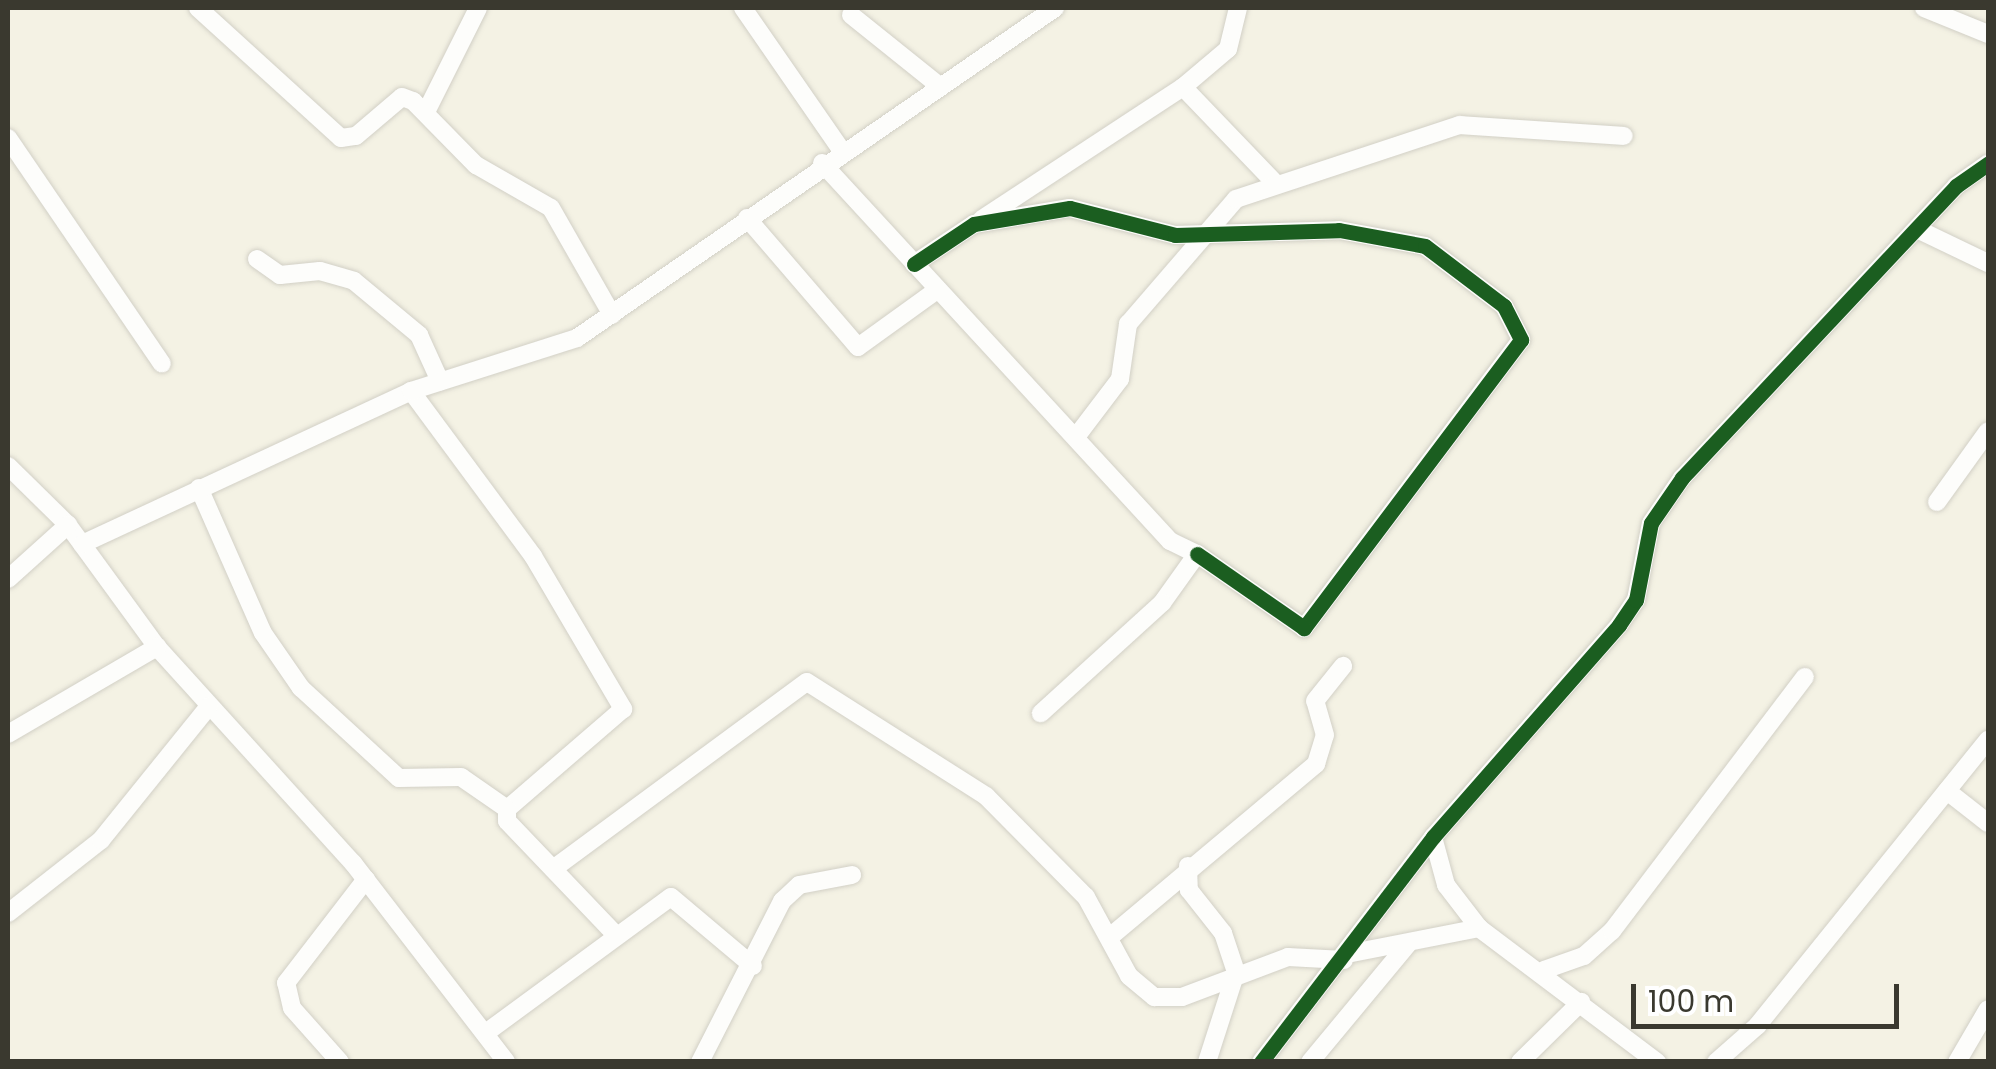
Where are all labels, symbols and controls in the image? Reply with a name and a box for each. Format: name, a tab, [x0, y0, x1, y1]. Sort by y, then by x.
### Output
scale bar	[1636, 964, 1904, 1026]
text: 100 m	[1648, 980, 1734, 1023]

